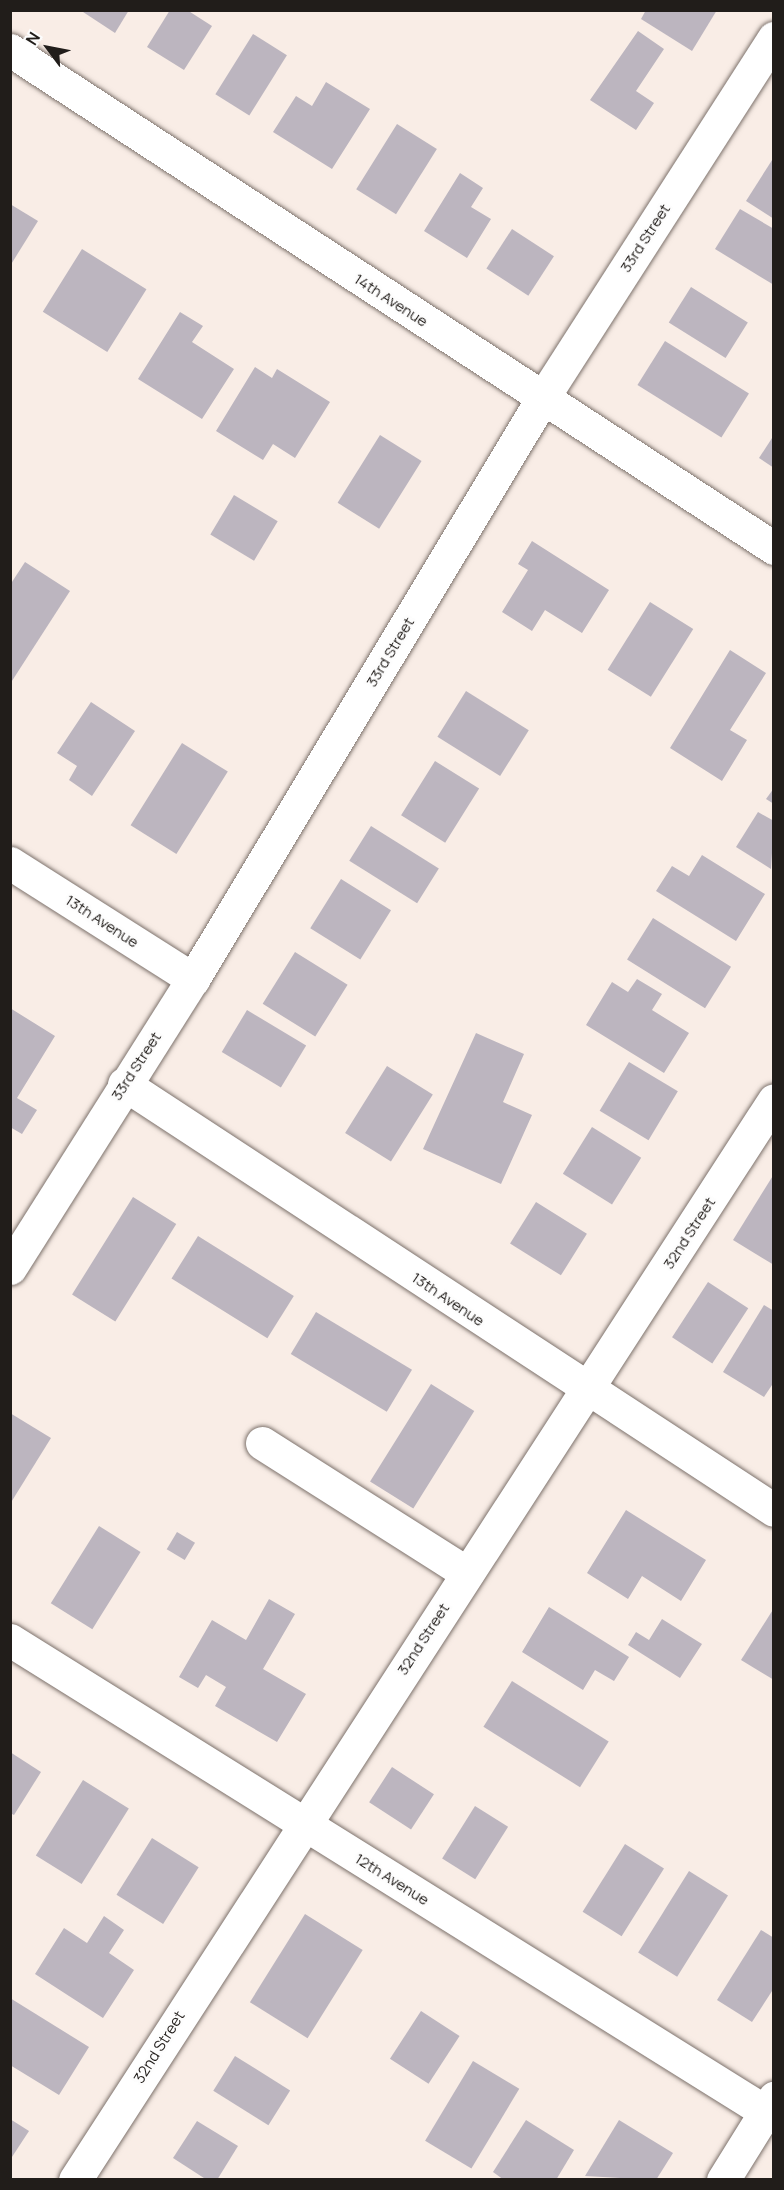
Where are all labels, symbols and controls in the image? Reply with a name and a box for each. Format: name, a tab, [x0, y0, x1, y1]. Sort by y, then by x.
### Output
north arrow	[18, 18, 78, 78]
text: N	[20, 28, 45, 49]
street label: 33rd Street	[616, 200, 674, 276]
street label: 14th Avenue	[351, 270, 431, 330]
street label: 33rd Street	[362, 614, 418, 690]
street label: 13th Avenue	[62, 891, 142, 951]
street label: 33rd Street	[107, 1028, 165, 1104]
street label: 32nd Street	[659, 1194, 719, 1272]
street label: 13th Avenue	[408, 1268, 488, 1330]
street label: 32nd Street	[393, 1600, 453, 1678]
street label: 12th Avenue	[352, 1849, 432, 1909]
street label: 32nd Street	[130, 2008, 188, 2086]

